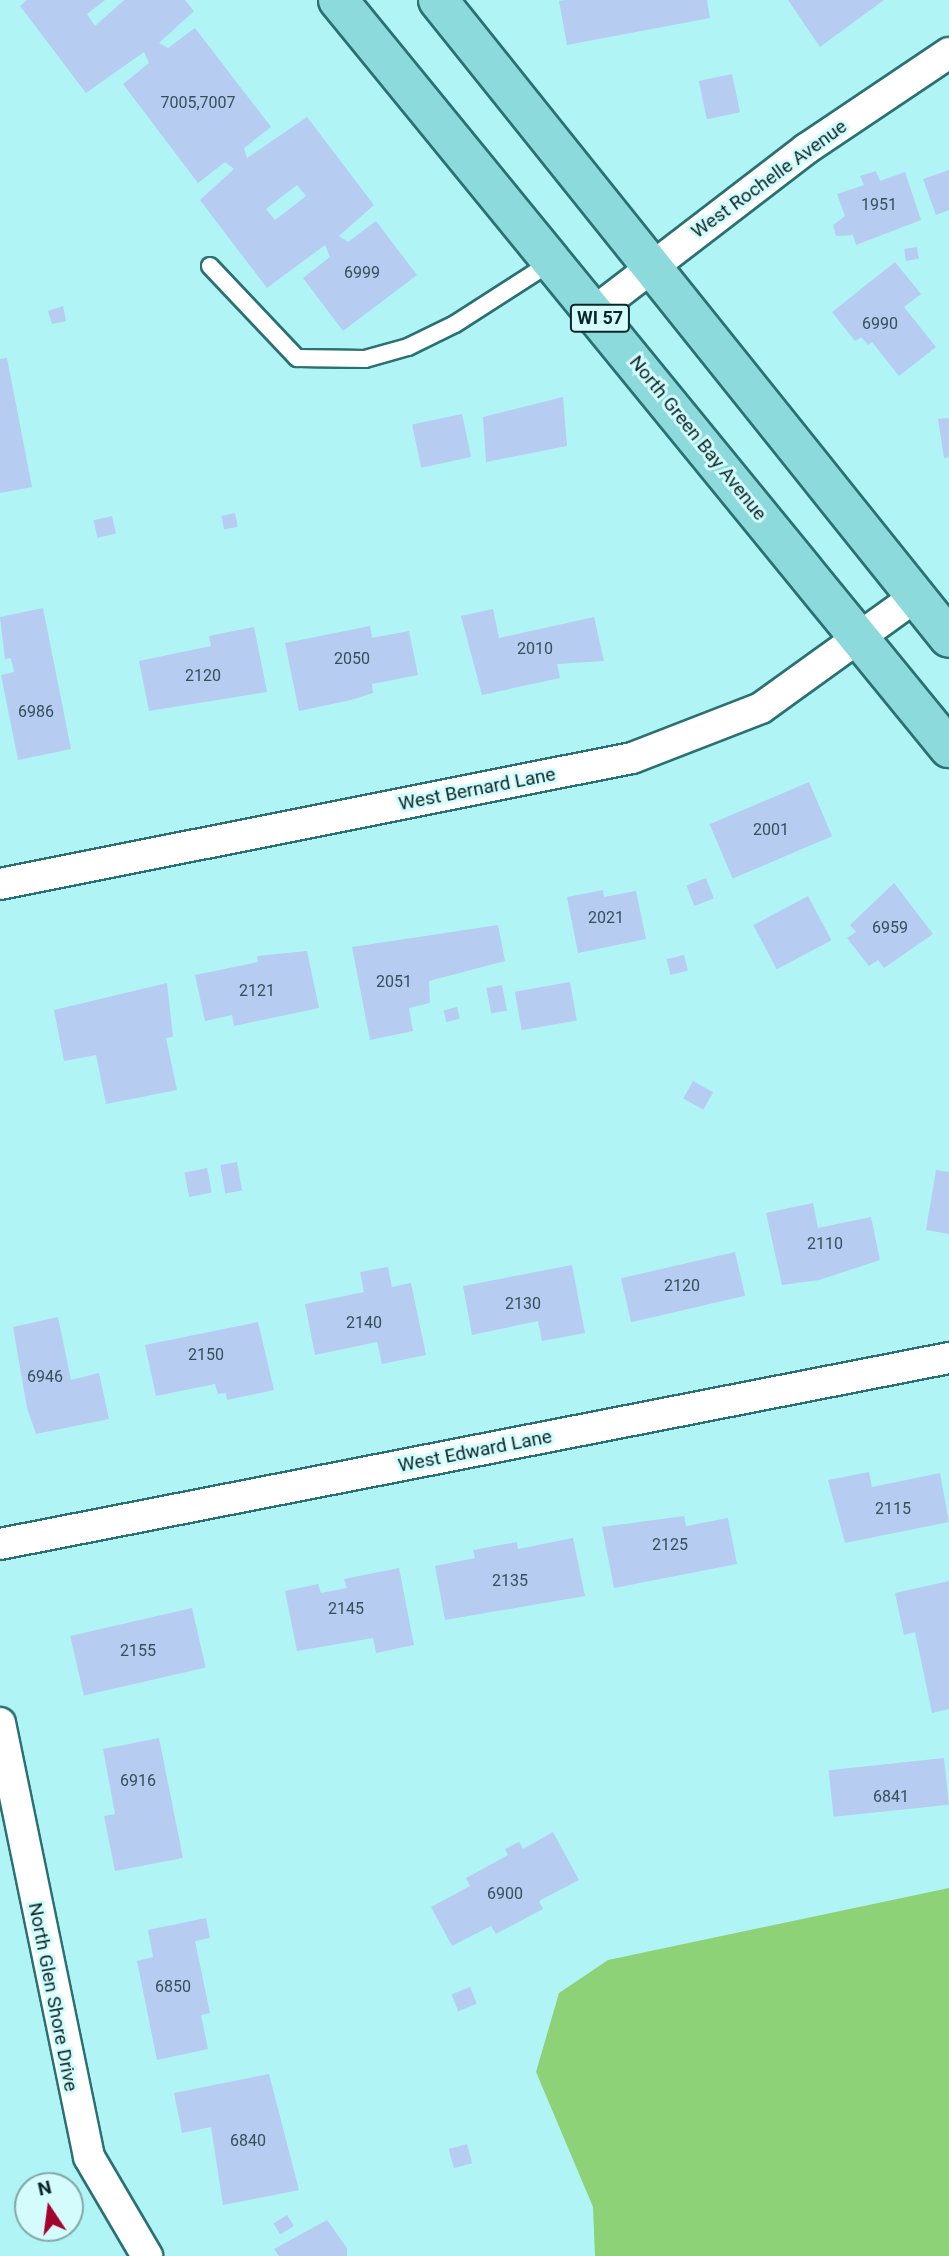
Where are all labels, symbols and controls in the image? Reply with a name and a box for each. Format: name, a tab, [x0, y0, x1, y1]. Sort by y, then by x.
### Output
house number: 7005,7007	[160, 93, 236, 113]
street label: West Rochelle Avenue	[687, 115, 851, 243]
house number: 1951	[861, 195, 897, 215]
house number: 6999	[344, 263, 380, 283]
road number: WI 57	[568, 304, 632, 332]
house number: 6990	[862, 314, 898, 334]
street label: North Green Bay Avenue	[625, 351, 771, 525]
house number: 2010	[517, 639, 553, 659]
house number: 2050	[334, 649, 370, 669]
house number: 2120	[185, 666, 221, 686]
house number: 6986	[18, 702, 54, 722]
street label: West Bernard Lane	[397, 763, 557, 815]
house number: 2001	[753, 820, 789, 840]
house number: 2021	[588, 908, 624, 928]
house number: 6959	[872, 918, 908, 938]
house number: 2051	[376, 972, 412, 992]
house number: 2121	[239, 981, 275, 1001]
house number: 2110	[807, 1234, 843, 1254]
house number: 2120	[664, 1276, 700, 1296]
house number: 2130	[505, 1294, 541, 1314]
house number: 2140	[346, 1313, 382, 1333]
house number: 2150	[188, 1345, 224, 1365]
house number: 6946	[27, 1367, 63, 1387]
street label: West Edward Lane	[396, 1425, 554, 1477]
house number: 2115	[875, 1499, 911, 1519]
house number: 2125	[652, 1535, 688, 1555]
house number: 2135	[492, 1571, 528, 1591]
house number: 2145	[328, 1599, 364, 1619]
house number: 2155	[120, 1641, 156, 1661]
house number: 6916	[120, 1771, 156, 1791]
house number: 6841	[873, 1787, 909, 1807]
house number: 6900	[487, 1884, 523, 1904]
street label: North Glen Shore Drive	[24, 1901, 82, 2093]
house number: 6850	[155, 1977, 191, 1997]
house number: 6840	[230, 2131, 266, 2151]
north arrow	[14, 2172, 84, 2242]
text: N	[35, 2175, 54, 2201]

